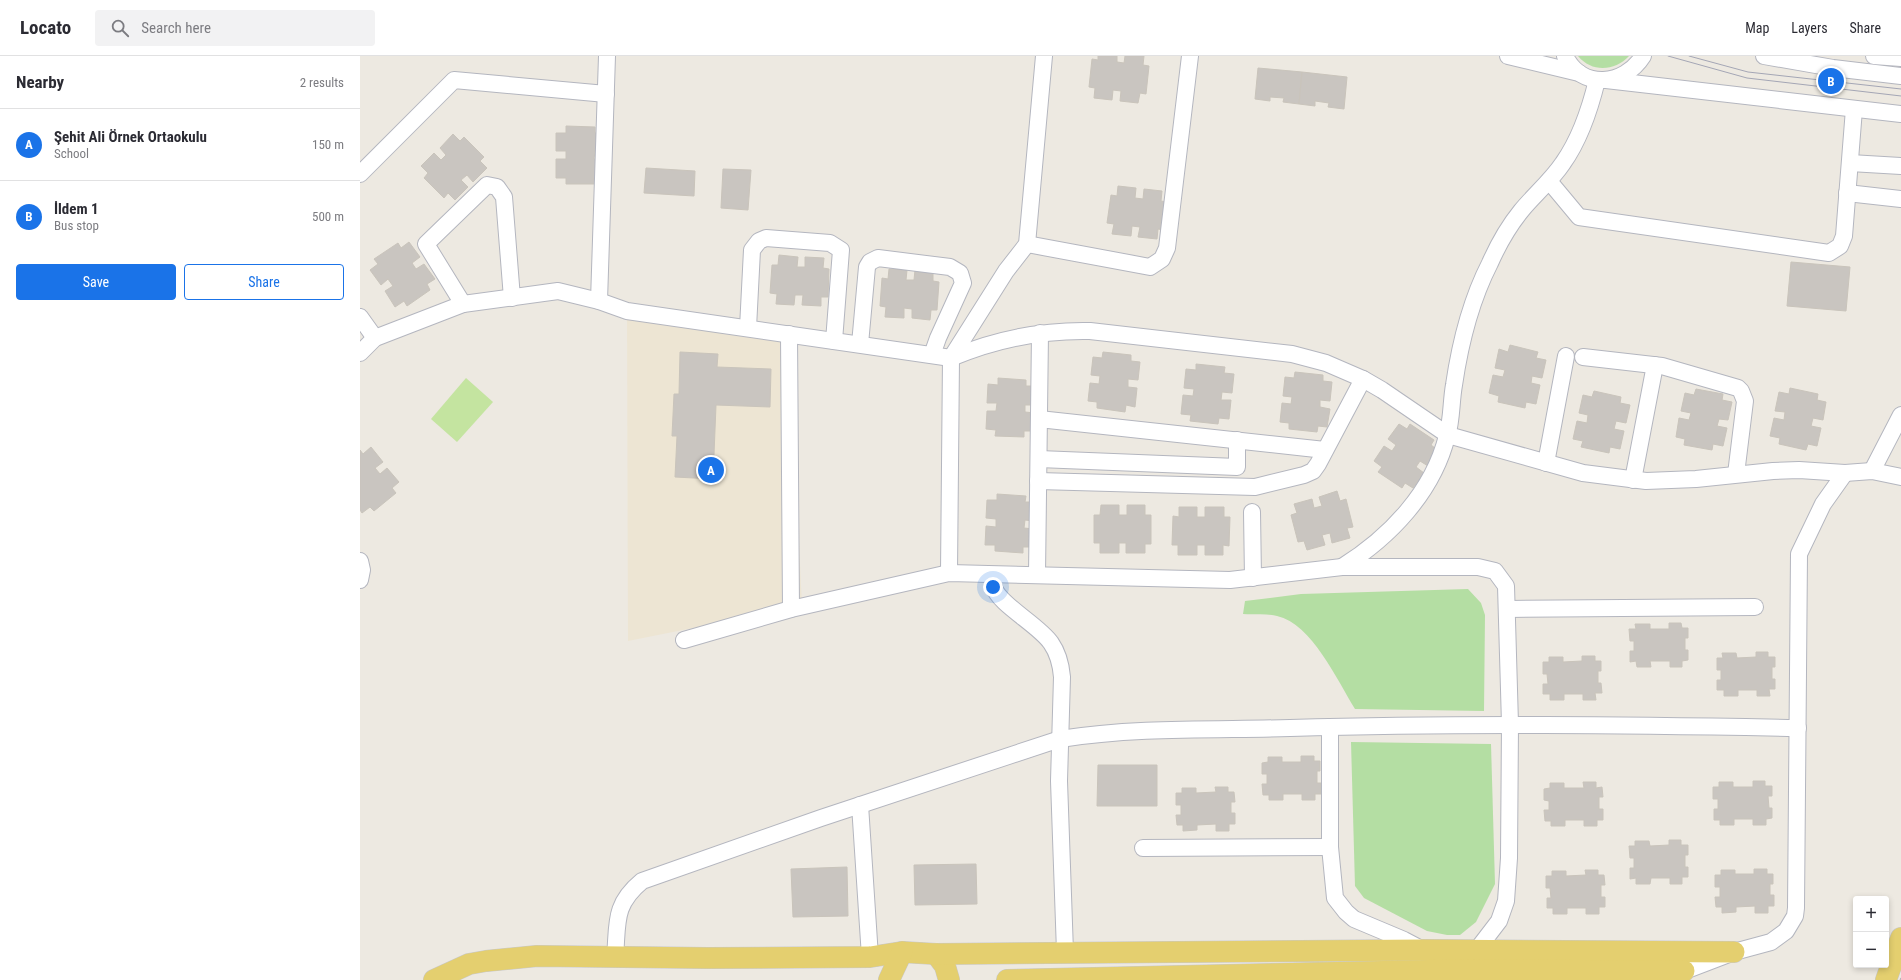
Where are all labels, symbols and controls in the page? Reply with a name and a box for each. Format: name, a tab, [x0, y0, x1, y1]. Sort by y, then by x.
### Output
search box	[95, 10, 375, 46]
text: Locato	[20, 16, 71, 39]
icon: search	[109, 17, 131, 39]
text: Search here	[141, 19, 211, 37]
text: Map	[1745, 20, 1769, 36]
text: Layers	[1791, 20, 1828, 36]
text: Share	[1850, 20, 1881, 36]
pin: B	[1818, 66, 1844, 96]
text: Nearby	[16, 72, 64, 92]
text: 2 results	[300, 75, 344, 90]
text: Şehit Ali Örnek Ortaokulu	[54, 128, 207, 146]
text: A	[25, 137, 33, 152]
text: 150 m	[312, 137, 344, 152]
text: School	[54, 146, 89, 161]
text: İldem 1	[54, 200, 99, 218]
text: B	[25, 209, 33, 224]
text: 500 m	[312, 209, 344, 224]
text: Bus stop	[54, 218, 99, 233]
button: Save	[16, 264, 176, 300]
button: Share	[184, 264, 344, 300]
pin: A	[698, 455, 724, 485]
your location	[983, 577, 1003, 597]
map controls	[1853, 896, 1889, 968]
button: +	[1853, 896, 1889, 932]
button: −	[1853, 932, 1889, 968]

